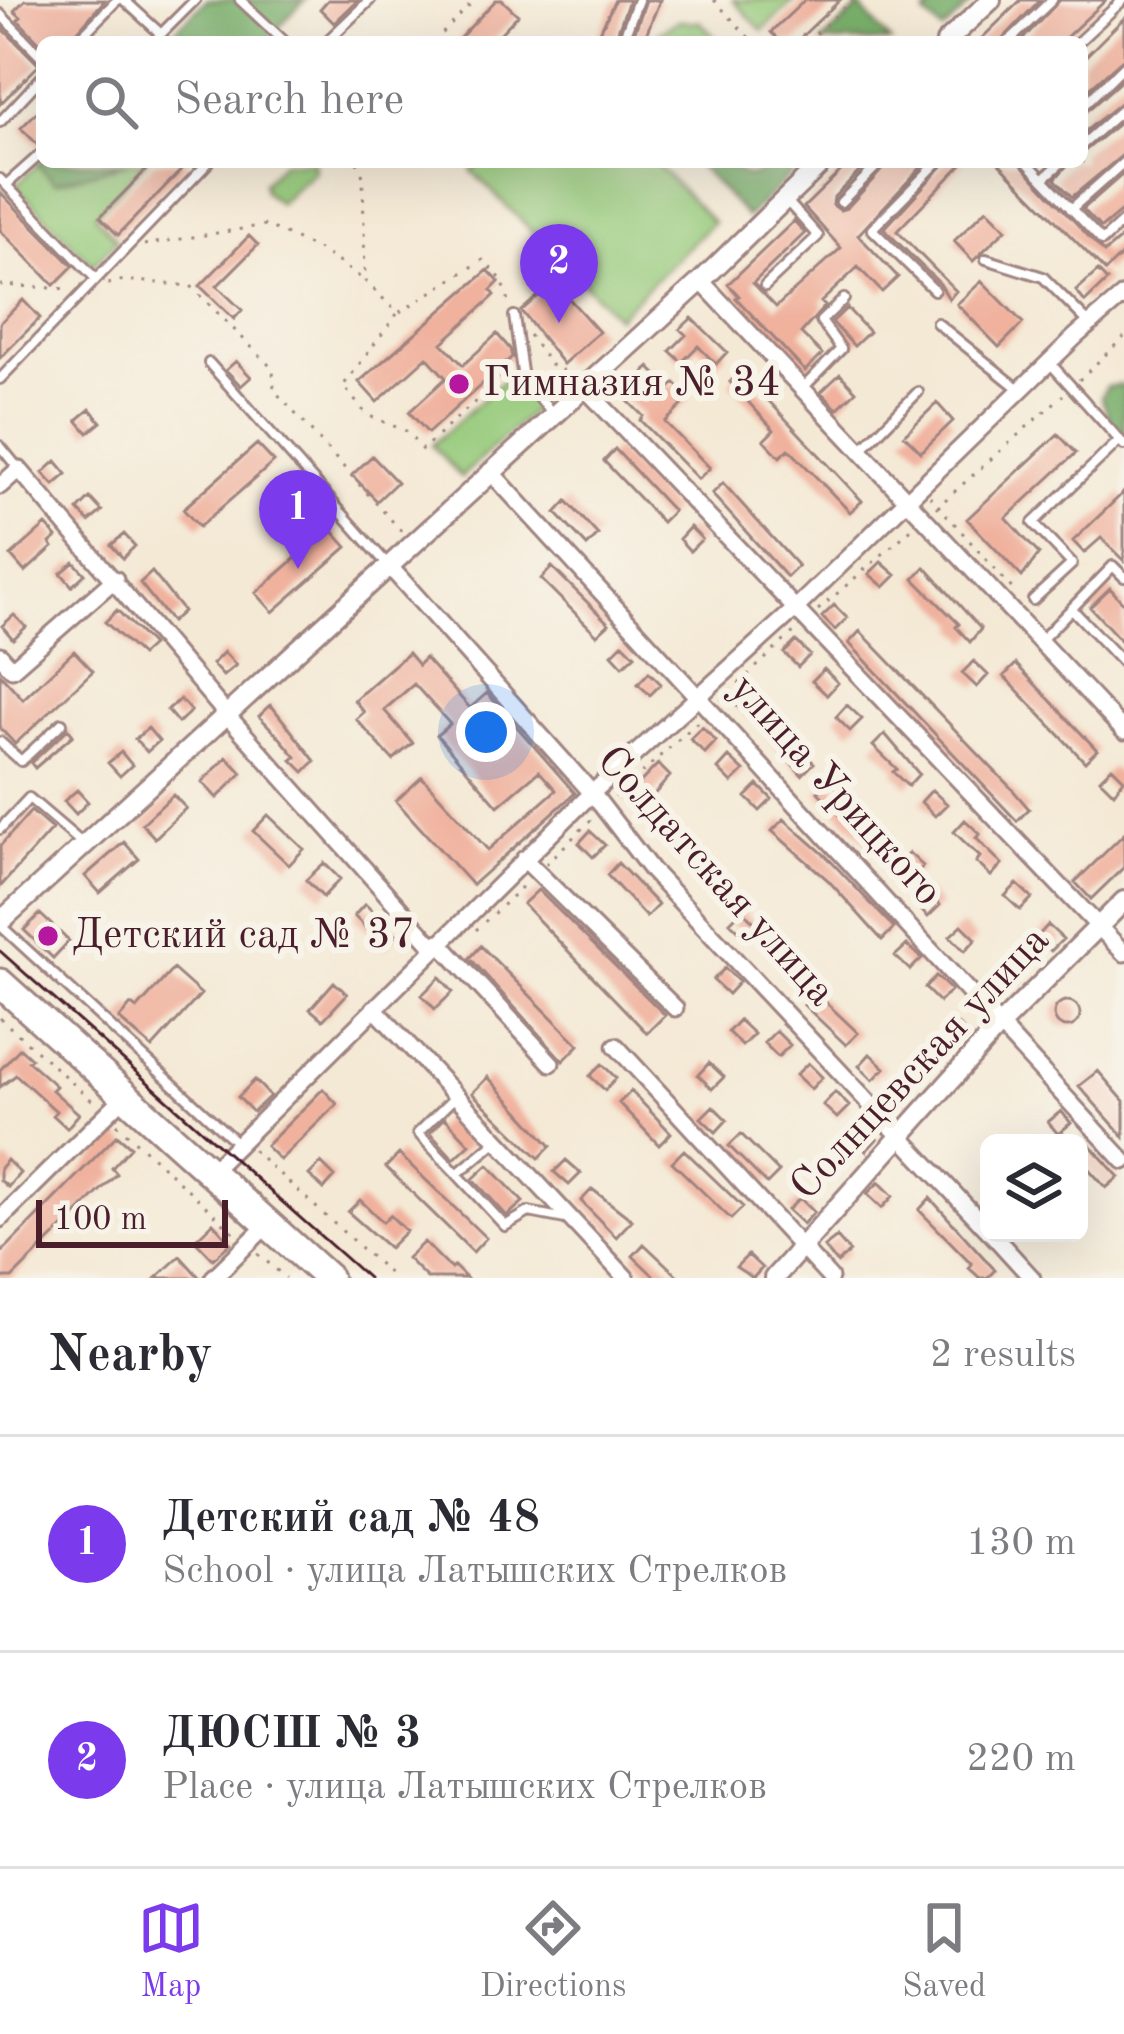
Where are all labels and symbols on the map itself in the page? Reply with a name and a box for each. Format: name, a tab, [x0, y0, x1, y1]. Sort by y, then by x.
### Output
pin: 2	[520, 224, 598, 323]
place label: Гимназия № 34	[483, 363, 781, 405]
marker: Гимназия № 34	[446, 371, 472, 397]
pin: 1	[259, 470, 337, 569]
street label: улица Урицкого	[721, 668, 949, 914]
your location	[456, 702, 516, 762]
street label: Солдатская улица	[588, 739, 842, 1015]
place label: Детский сад № 37	[72, 915, 415, 957]
street label: Солнцевская улица	[784, 919, 1058, 1209]
marker: Детский сад № 37	[35, 923, 61, 949]
scale bar	[36, 1194, 228, 1247]

